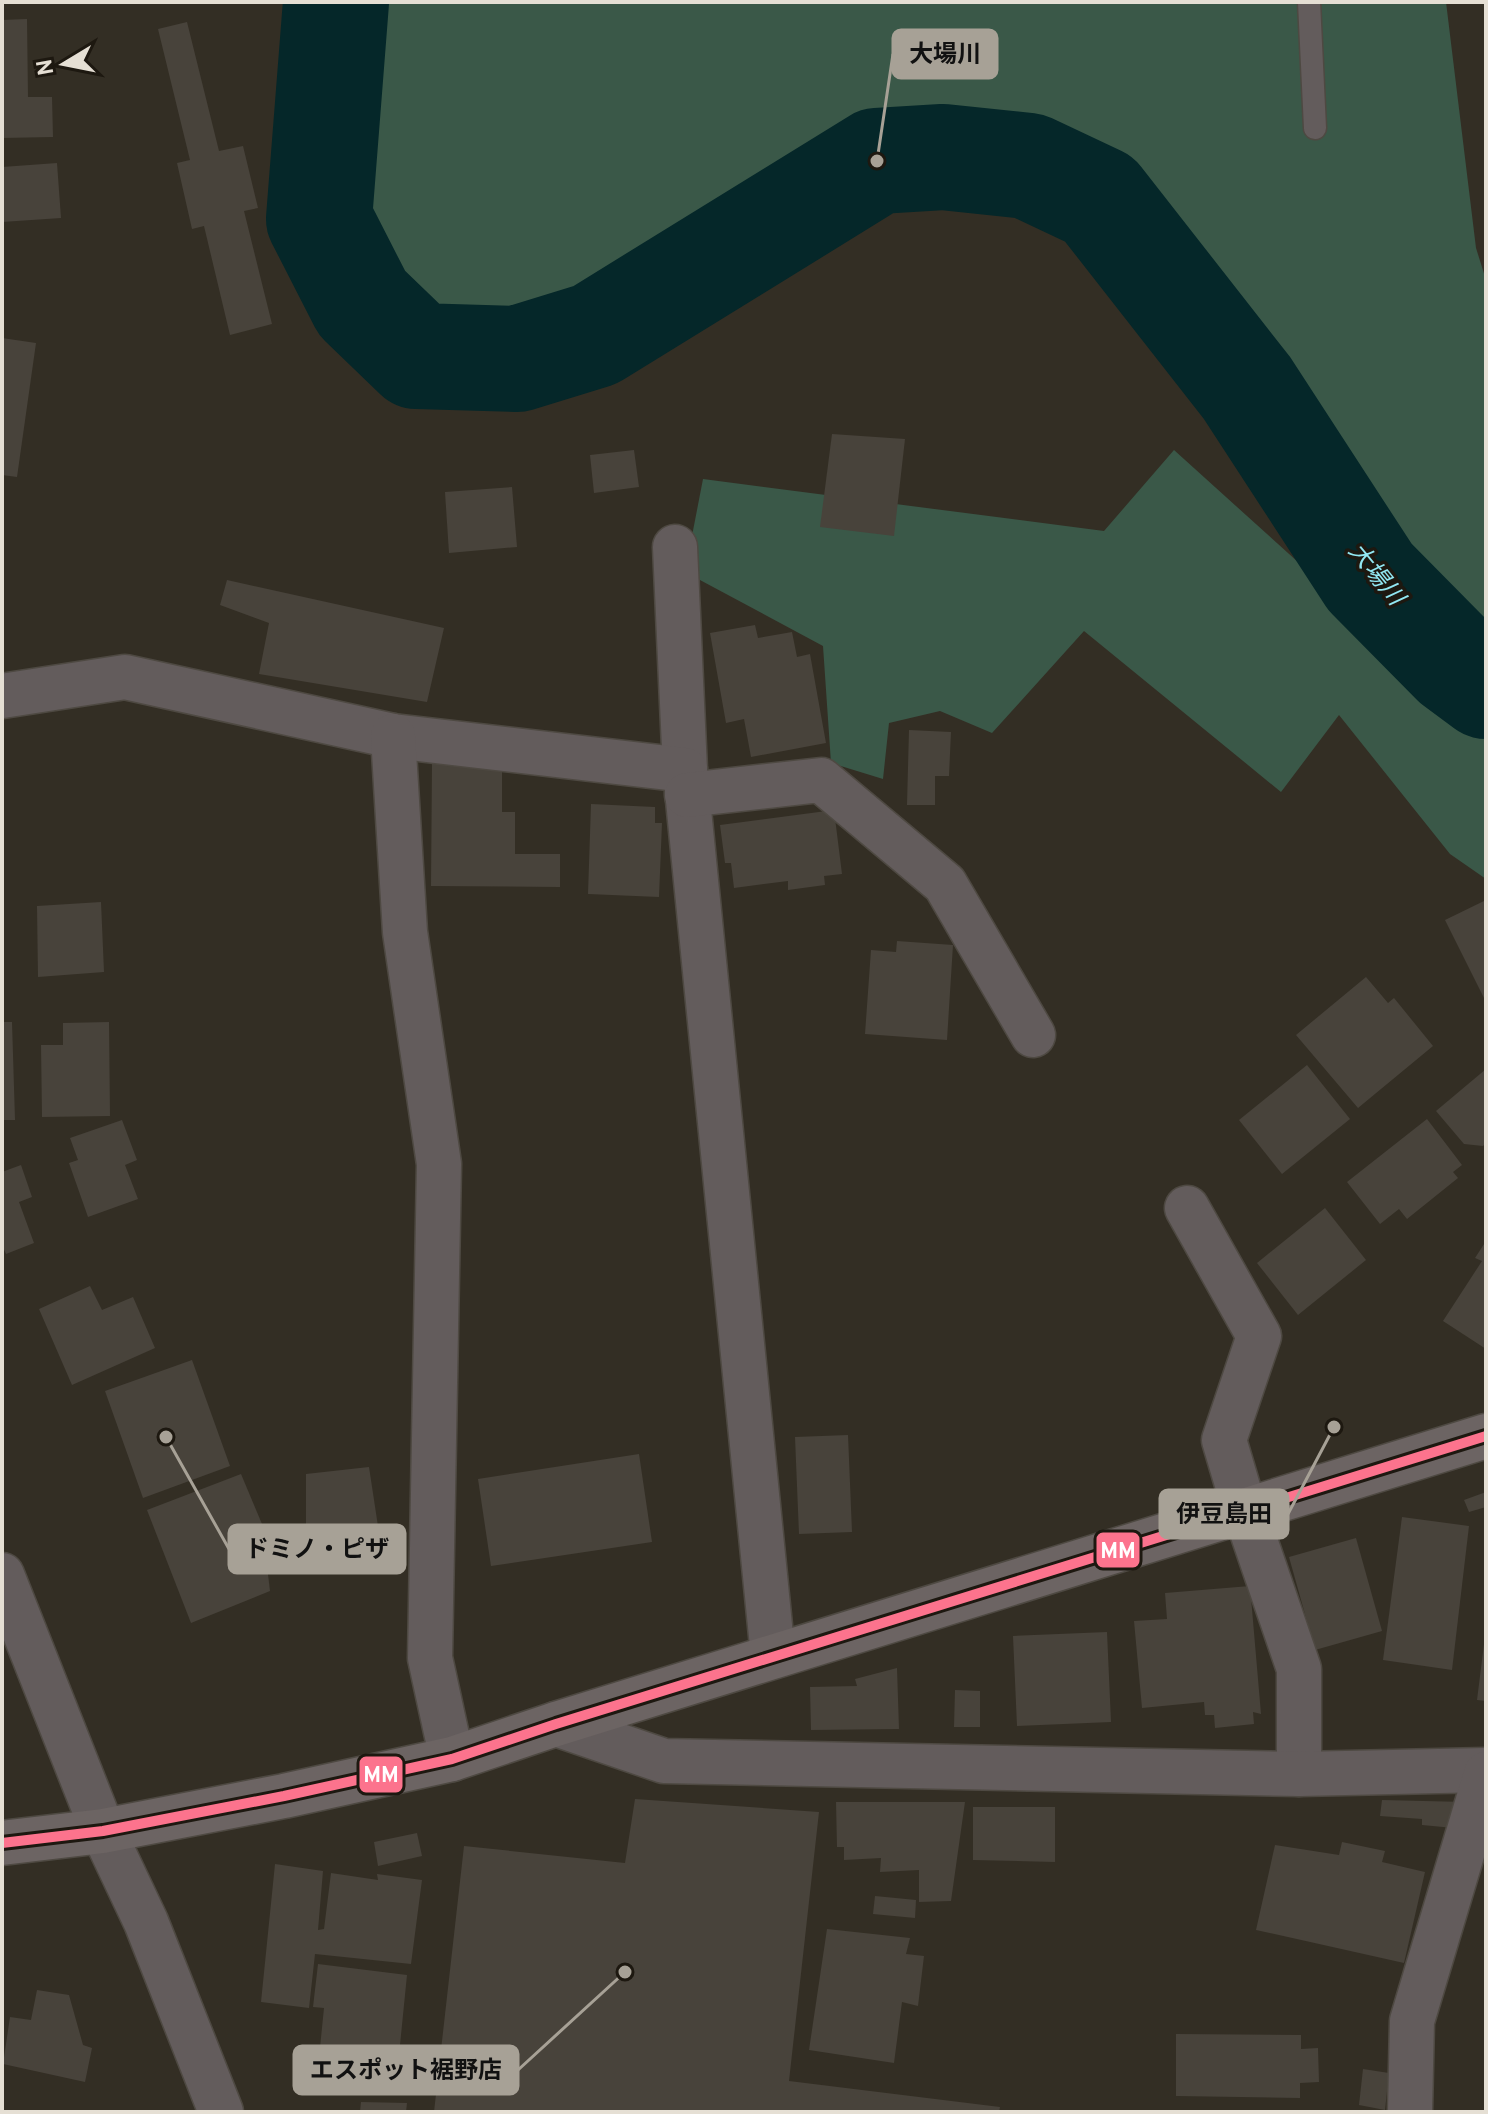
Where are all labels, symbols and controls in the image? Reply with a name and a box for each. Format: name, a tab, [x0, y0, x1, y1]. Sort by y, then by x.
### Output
north arrow	[24, 24, 104, 104]
callout: 大場川	[893, 30, 997, 78]
text: 大場川	[909, 41, 981, 71]
text: N	[32, 57, 61, 77]
water label: 大場川	[1341, 538, 1411, 615]
callout: 伊豆島田	[1160, 1490, 1288, 1538]
text: 伊豆島田	[1176, 1501, 1272, 1531]
callout: ドミノ・ピザ	[229, 1525, 405, 1573]
line badge: MM	[1095, 1531, 1141, 1569]
text: ドミノ・ピザ	[245, 1536, 389, 1566]
text: MM	[1100, 1539, 1136, 1566]
line badge: MM	[358, 1755, 404, 1794]
text: MM	[363, 1763, 399, 1790]
callout: エスポット裾野店	[294, 2046, 518, 2094]
text: エスポット裾野店	[310, 2057, 502, 2087]

